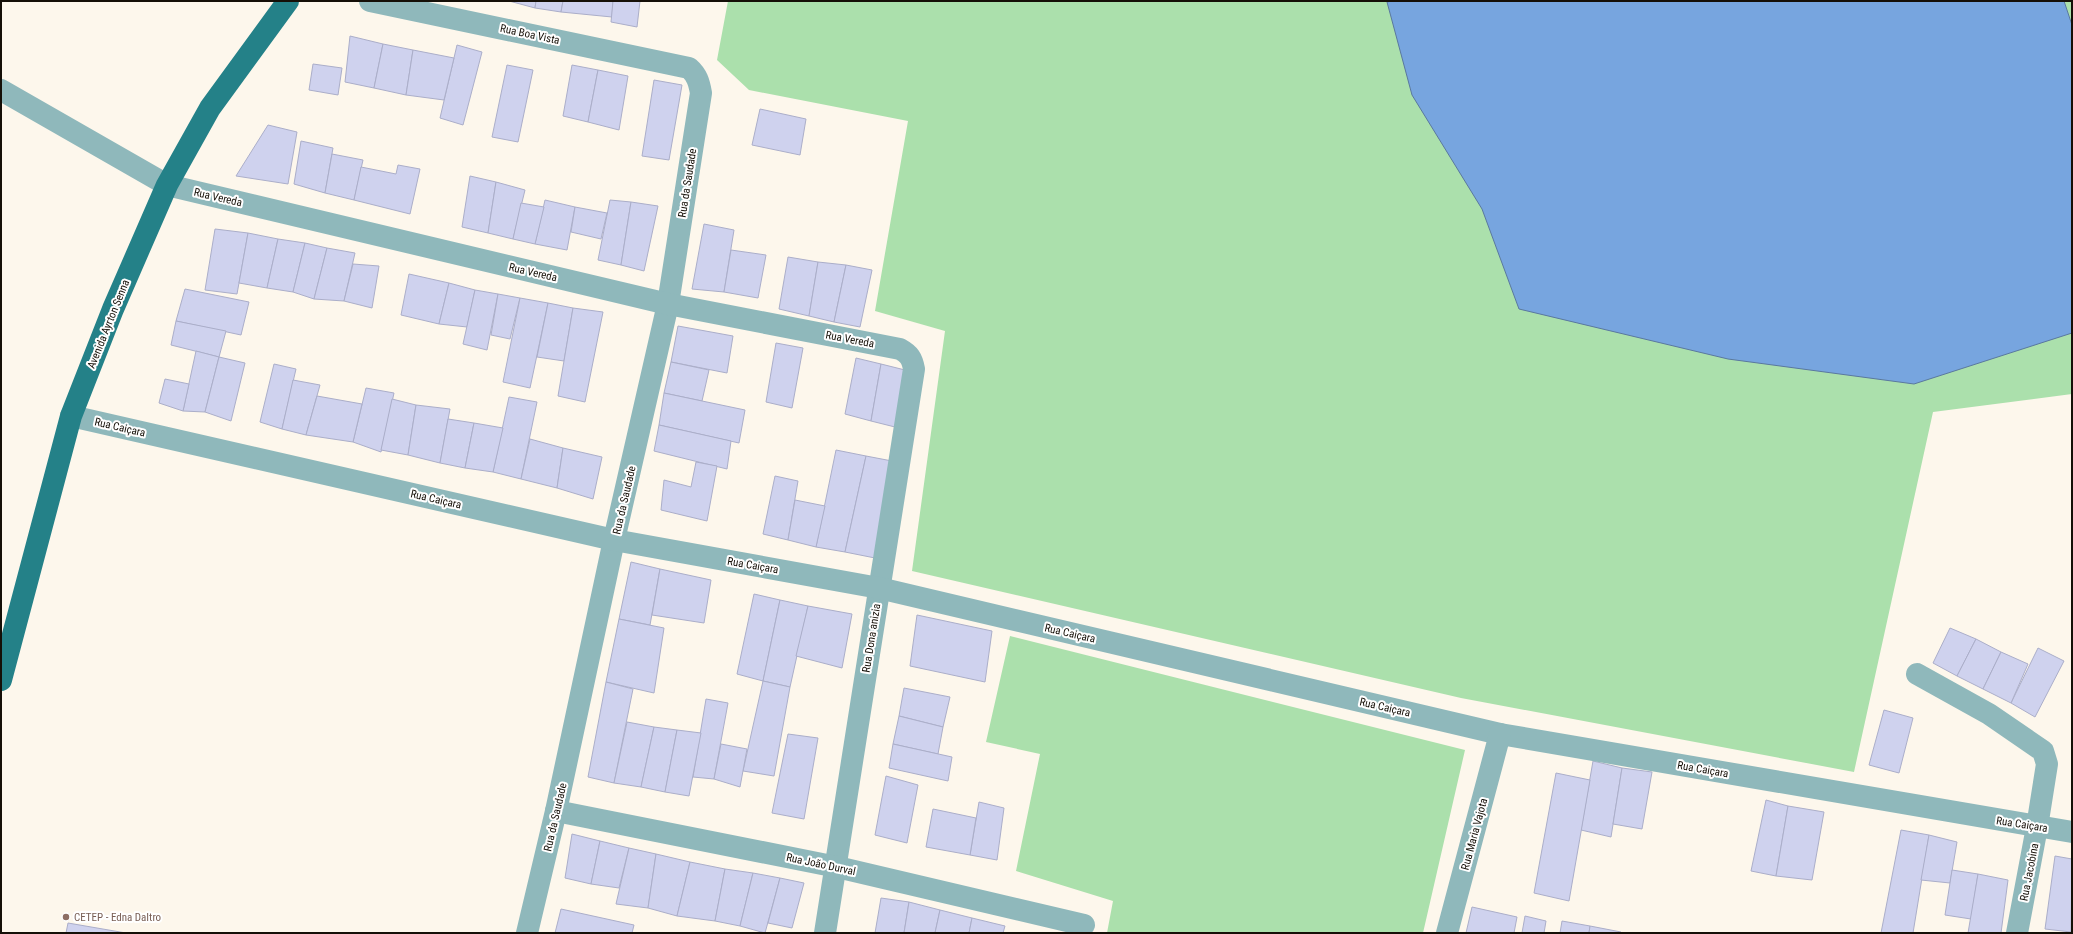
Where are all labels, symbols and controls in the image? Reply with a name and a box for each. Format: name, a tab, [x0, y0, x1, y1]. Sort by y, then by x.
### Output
street label: Rua Boa Vista	[499, 22, 561, 47]
street label: Rua da Saudade	[676, 148, 699, 219]
street label: Rua Vereda	[192, 186, 243, 209]
street label: Rua Vereda	[507, 261, 558, 284]
street label: Avenida Ayrton Senna	[85, 278, 132, 370]
street label: Rua Vereda	[825, 328, 875, 351]
street label: Rua Caiçara	[93, 415, 147, 440]
street label: Rua da Saudade	[610, 465, 639, 536]
street label: Rua Caiçara	[409, 487, 463, 512]
street label: Rua Caiçara	[726, 555, 780, 576]
street label: Rua Dona anizia	[860, 603, 883, 673]
street label: Rua Caiçara	[1043, 621, 1097, 646]
street label: Rua Caiçara	[1358, 695, 1412, 720]
street label: Rua Caiçara	[1676, 759, 1730, 780]
street label: Rua da Saudade	[541, 782, 570, 853]
street label: Rua Maria Vajota	[1459, 797, 1490, 872]
street label: Rua Caiçara	[1995, 814, 2048, 835]
street label: Rua Jacobina	[2018, 842, 2041, 902]
street label: Rua João Durval	[785, 851, 857, 878]
place label: CETEP - Edna DaItro	[74, 911, 162, 924]
marker: CETEP - Edna DaItro	[61, 912, 71, 922]

